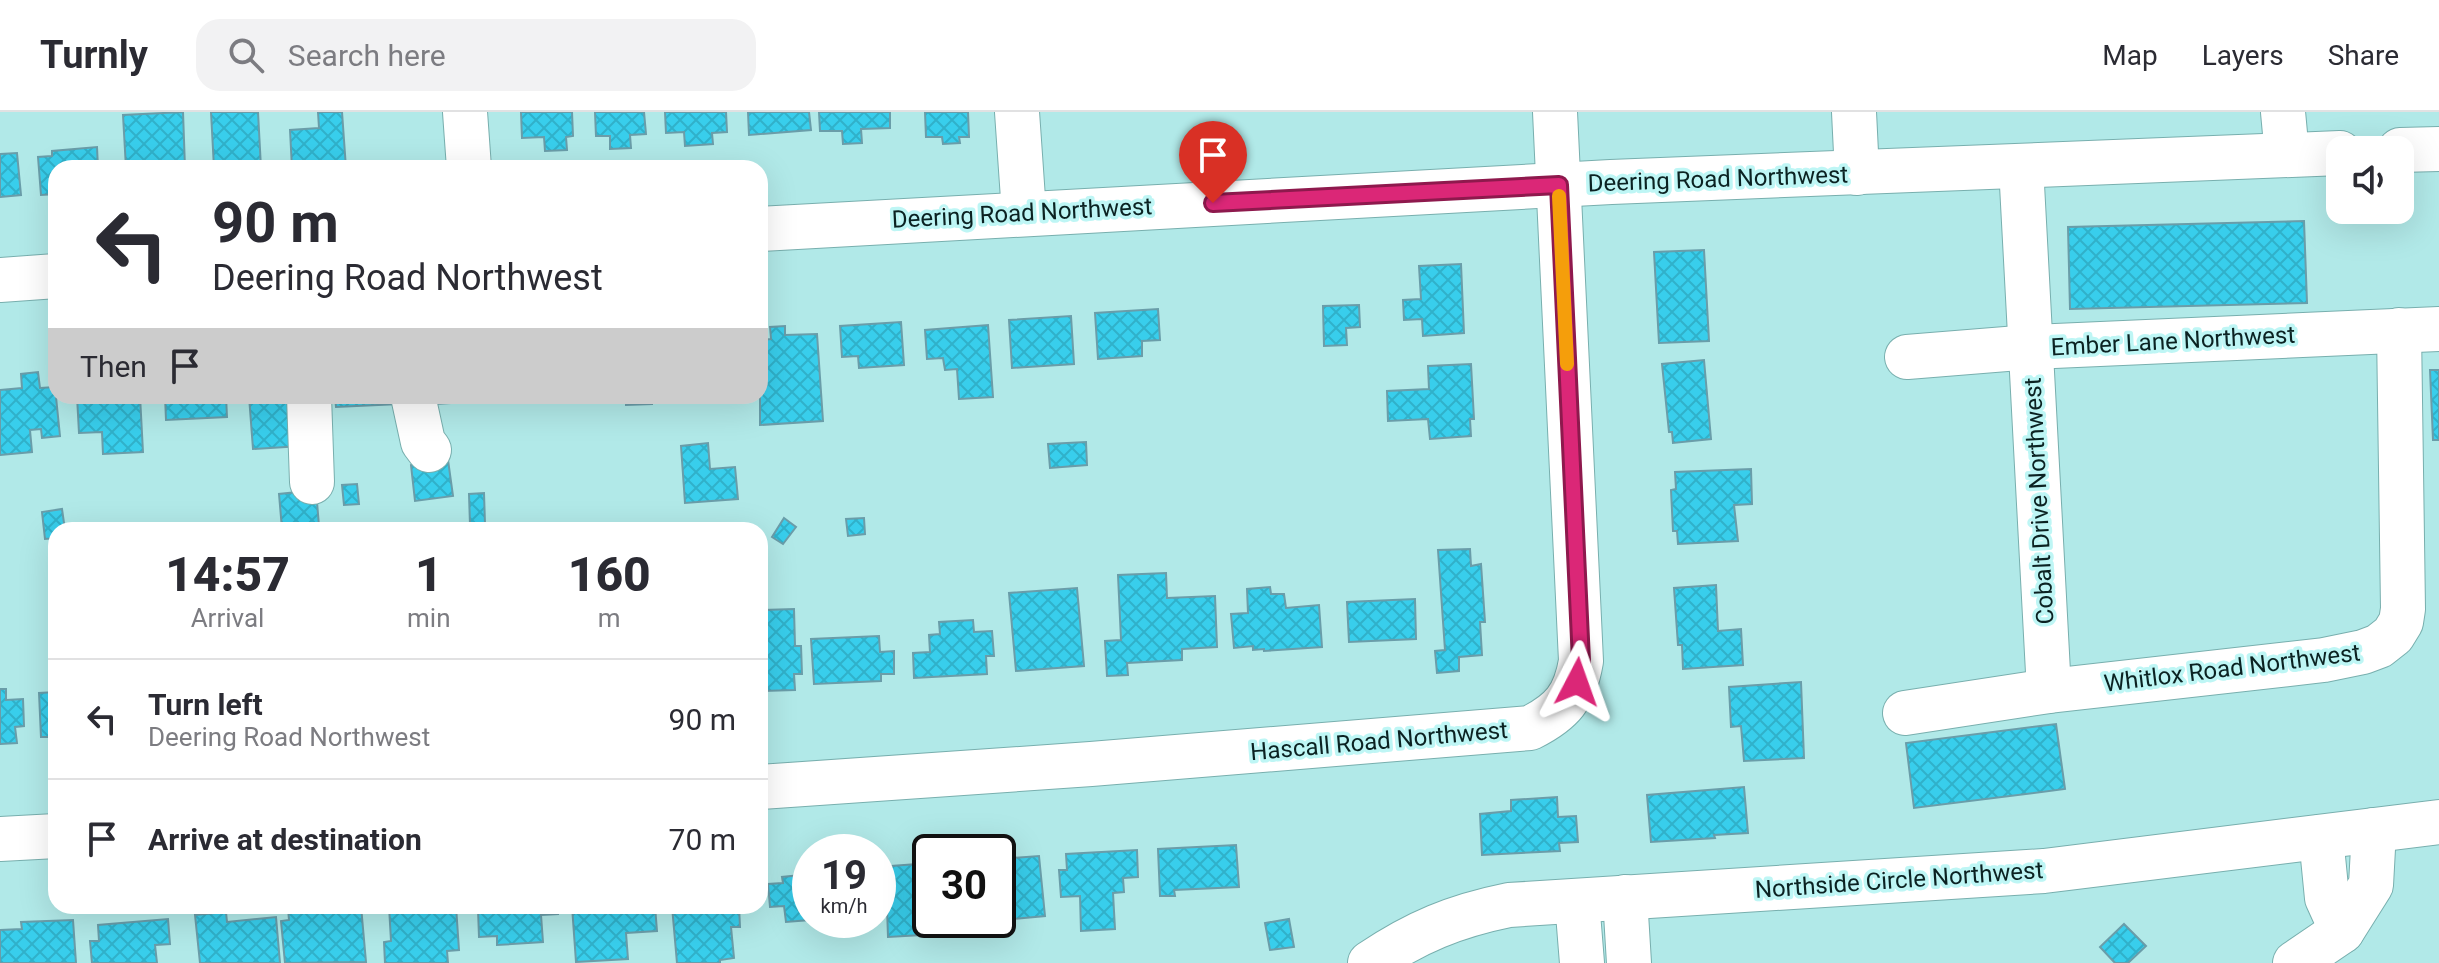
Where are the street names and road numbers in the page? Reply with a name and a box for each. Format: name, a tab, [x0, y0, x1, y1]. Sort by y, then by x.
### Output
street label: Deering Road Northwest	[1587, 160, 1849, 198]
street label: Deering Road Northwest	[891, 192, 1153, 234]
street label: Ember Lane Northwest	[2050, 321, 2296, 361]
street label: Cobalt Drive Northwest	[2019, 377, 2059, 625]
street label: Whitlox Road Northwest	[2102, 638, 2362, 698]
street label: Hascall Road Northwest	[1249, 716, 1509, 766]
street label: Northside Circle Northwest	[1754, 856, 2044, 904]

